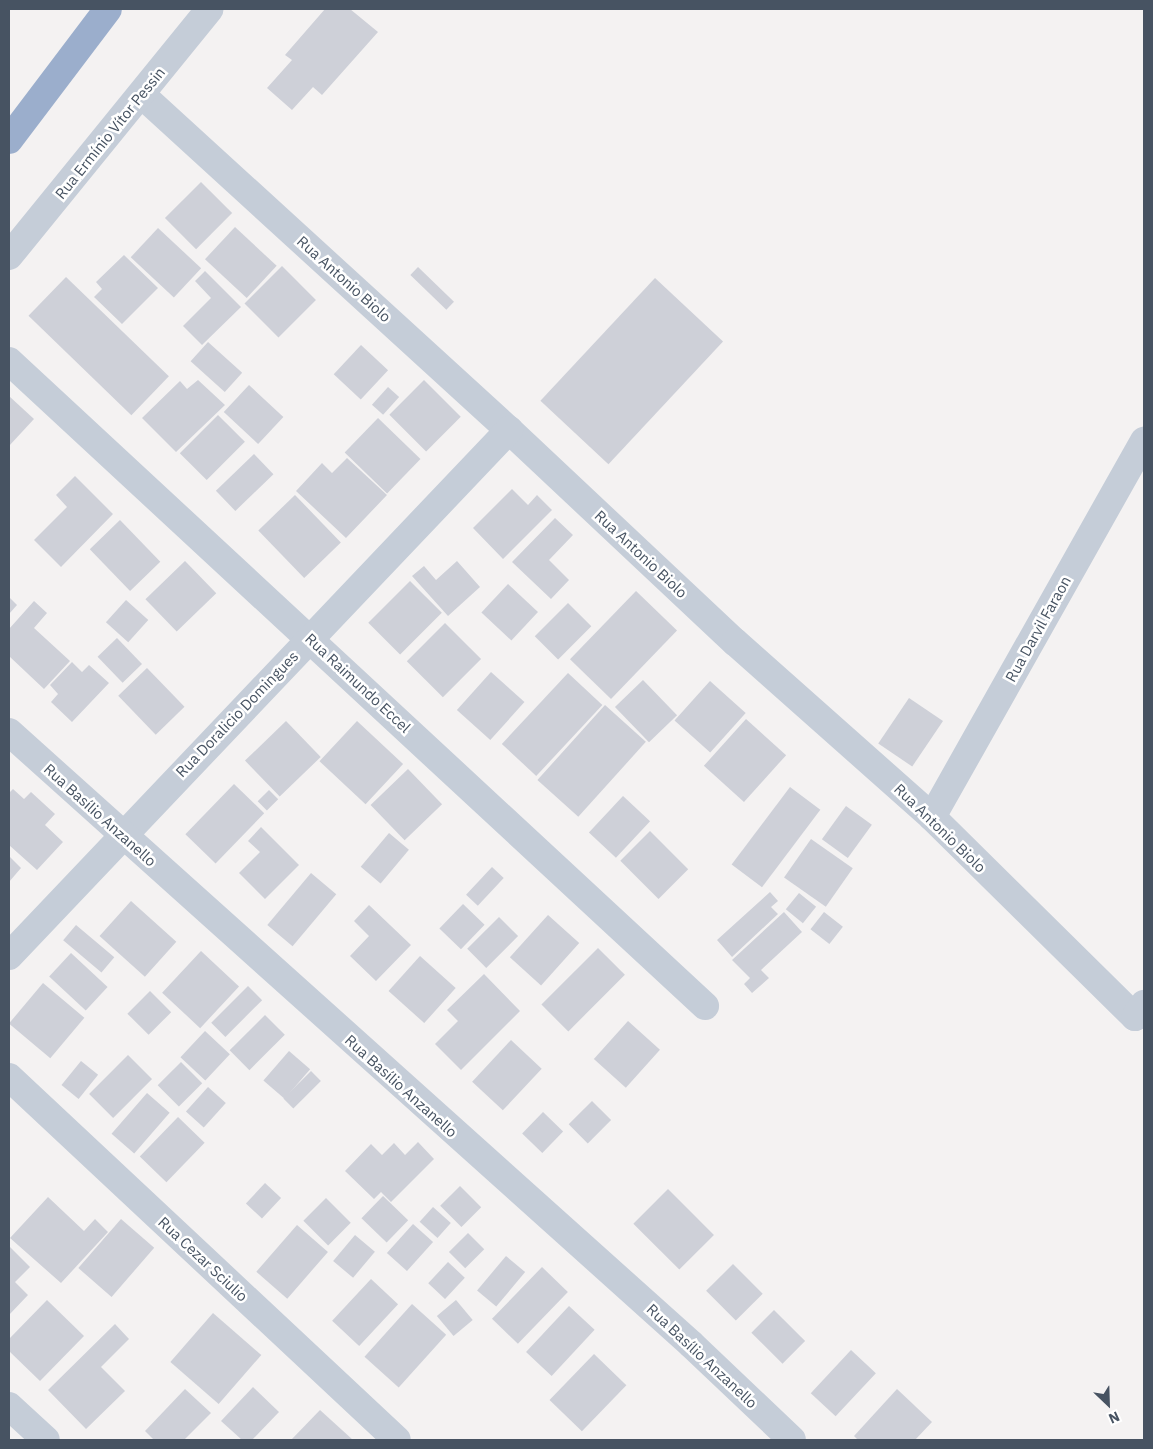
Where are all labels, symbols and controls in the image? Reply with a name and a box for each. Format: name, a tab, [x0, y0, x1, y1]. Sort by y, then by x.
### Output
street label: Rua Ermínio Vítor Pessin	[51, 63, 169, 203]
street label: Rua Antonio Biolo	[293, 232, 395, 326]
street label: Rua Antonio Biolo	[591, 506, 691, 602]
street label: Rua Darvil Faraon	[1001, 573, 1075, 685]
street label: Rua Raimundo Eccel	[302, 630, 414, 736]
street label: Rua Doralicio Domingues	[172, 647, 302, 781]
street label: Rua Basílio Anzanello	[40, 760, 160, 870]
street label: Rua Antonio Biolo	[891, 780, 989, 876]
street label: Rua Basílio Anzanello	[341, 1031, 461, 1141]
street label: Rua Cezar Sciulio	[154, 1213, 252, 1305]
street label: Rua Basílio Anzanello	[643, 1300, 761, 1412]
north arrow	[1083, 1379, 1133, 1429]
text: N	[1106, 1407, 1122, 1428]

